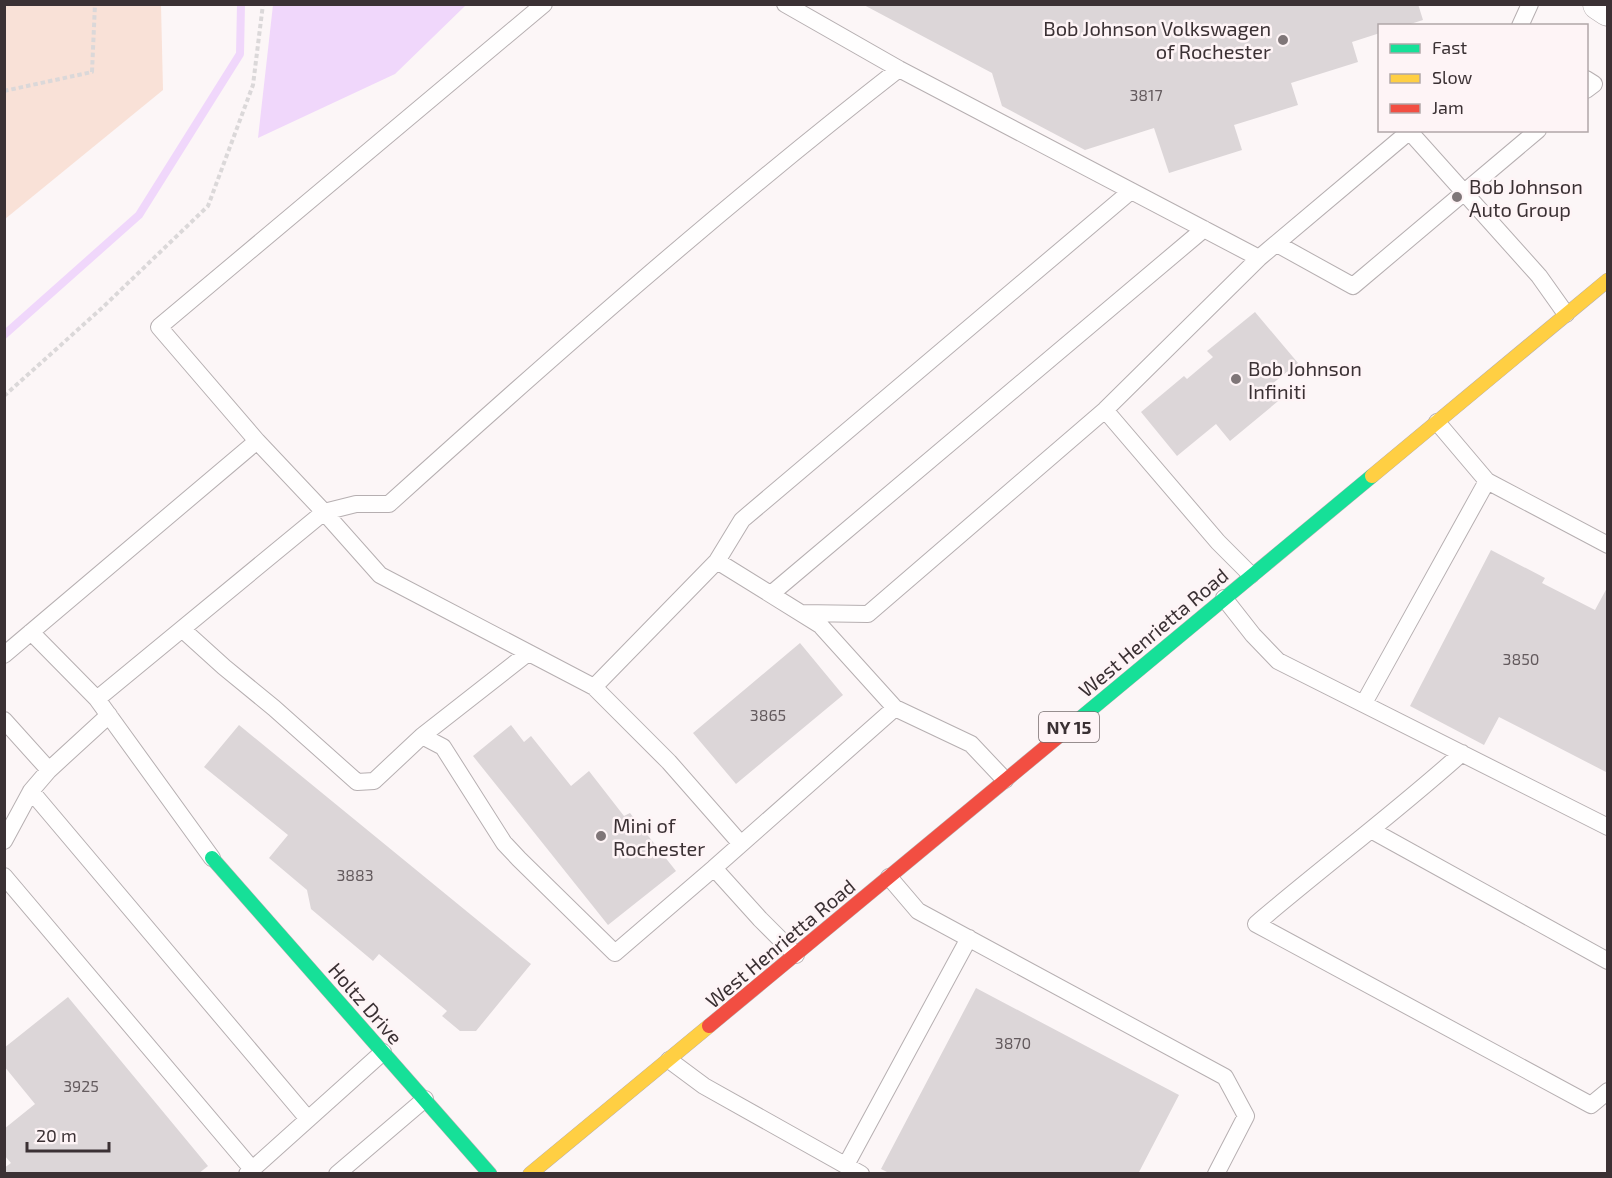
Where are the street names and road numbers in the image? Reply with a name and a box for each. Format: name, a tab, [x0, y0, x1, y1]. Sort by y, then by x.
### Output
street label: West Henrietta Road	[1073, 562, 1233, 702]
road number: NY 15	[1039, 712, 1099, 742]
street label: West Henrietta Road	[700, 873, 860, 1013]
street label: Holtz Drive	[324, 957, 408, 1049]

